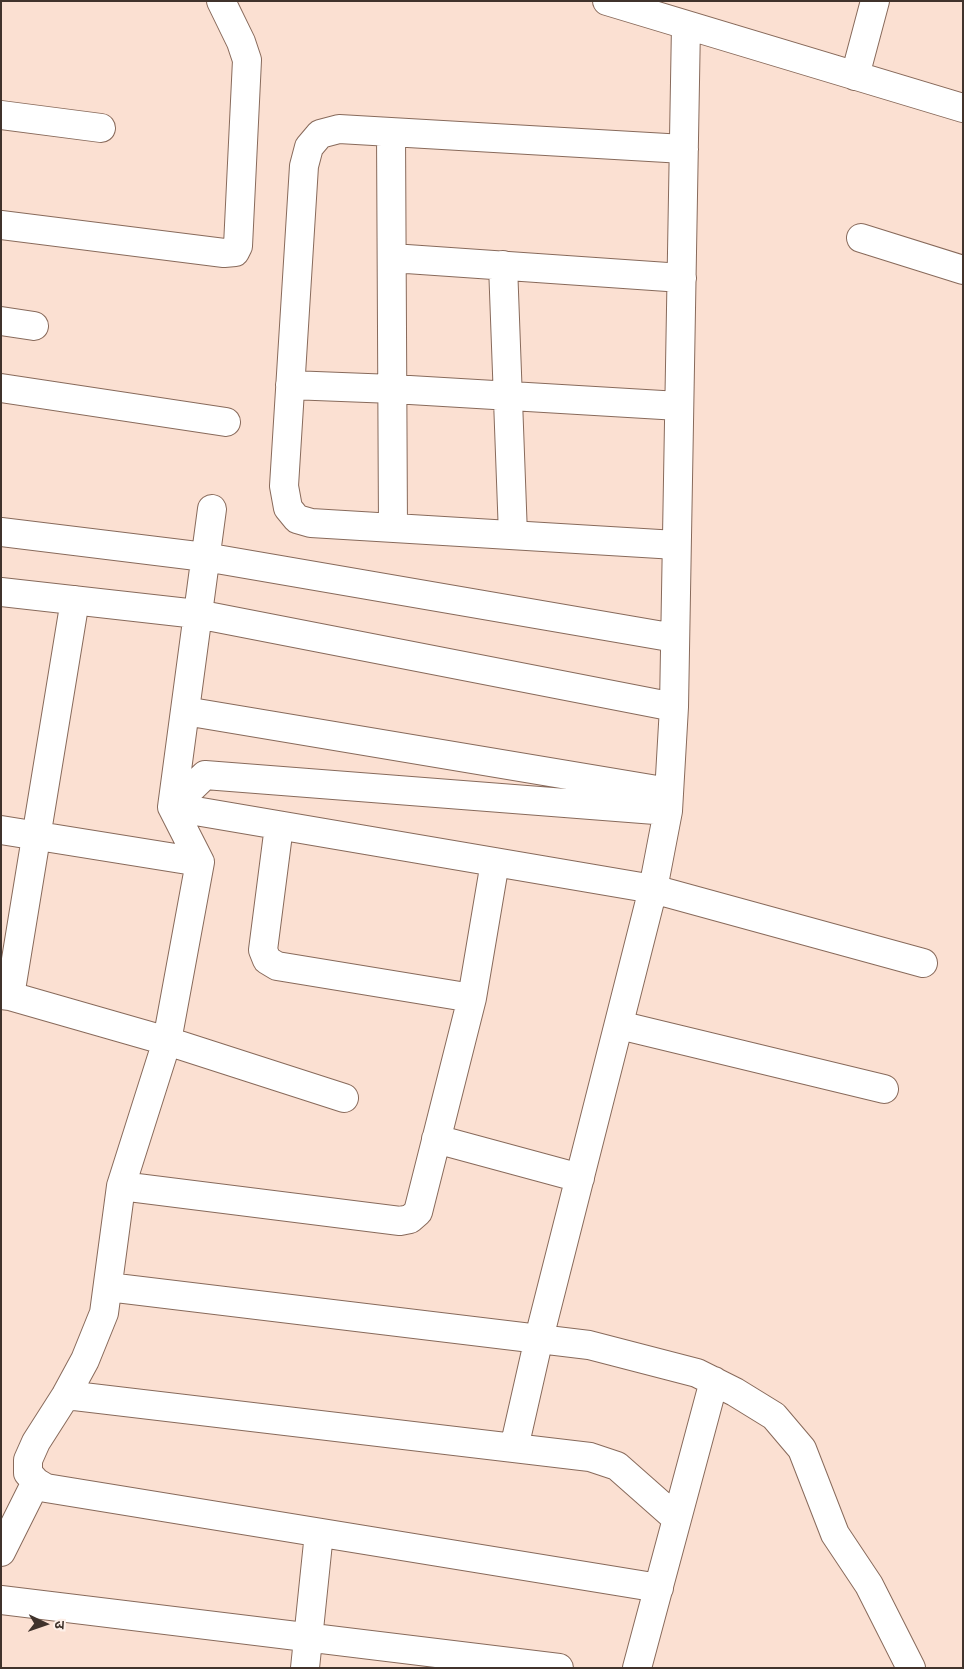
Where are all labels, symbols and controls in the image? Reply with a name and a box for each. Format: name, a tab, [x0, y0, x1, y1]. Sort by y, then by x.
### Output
north arrow	[20, 1599, 70, 1649]
text: उ	[51, 1620, 69, 1629]

